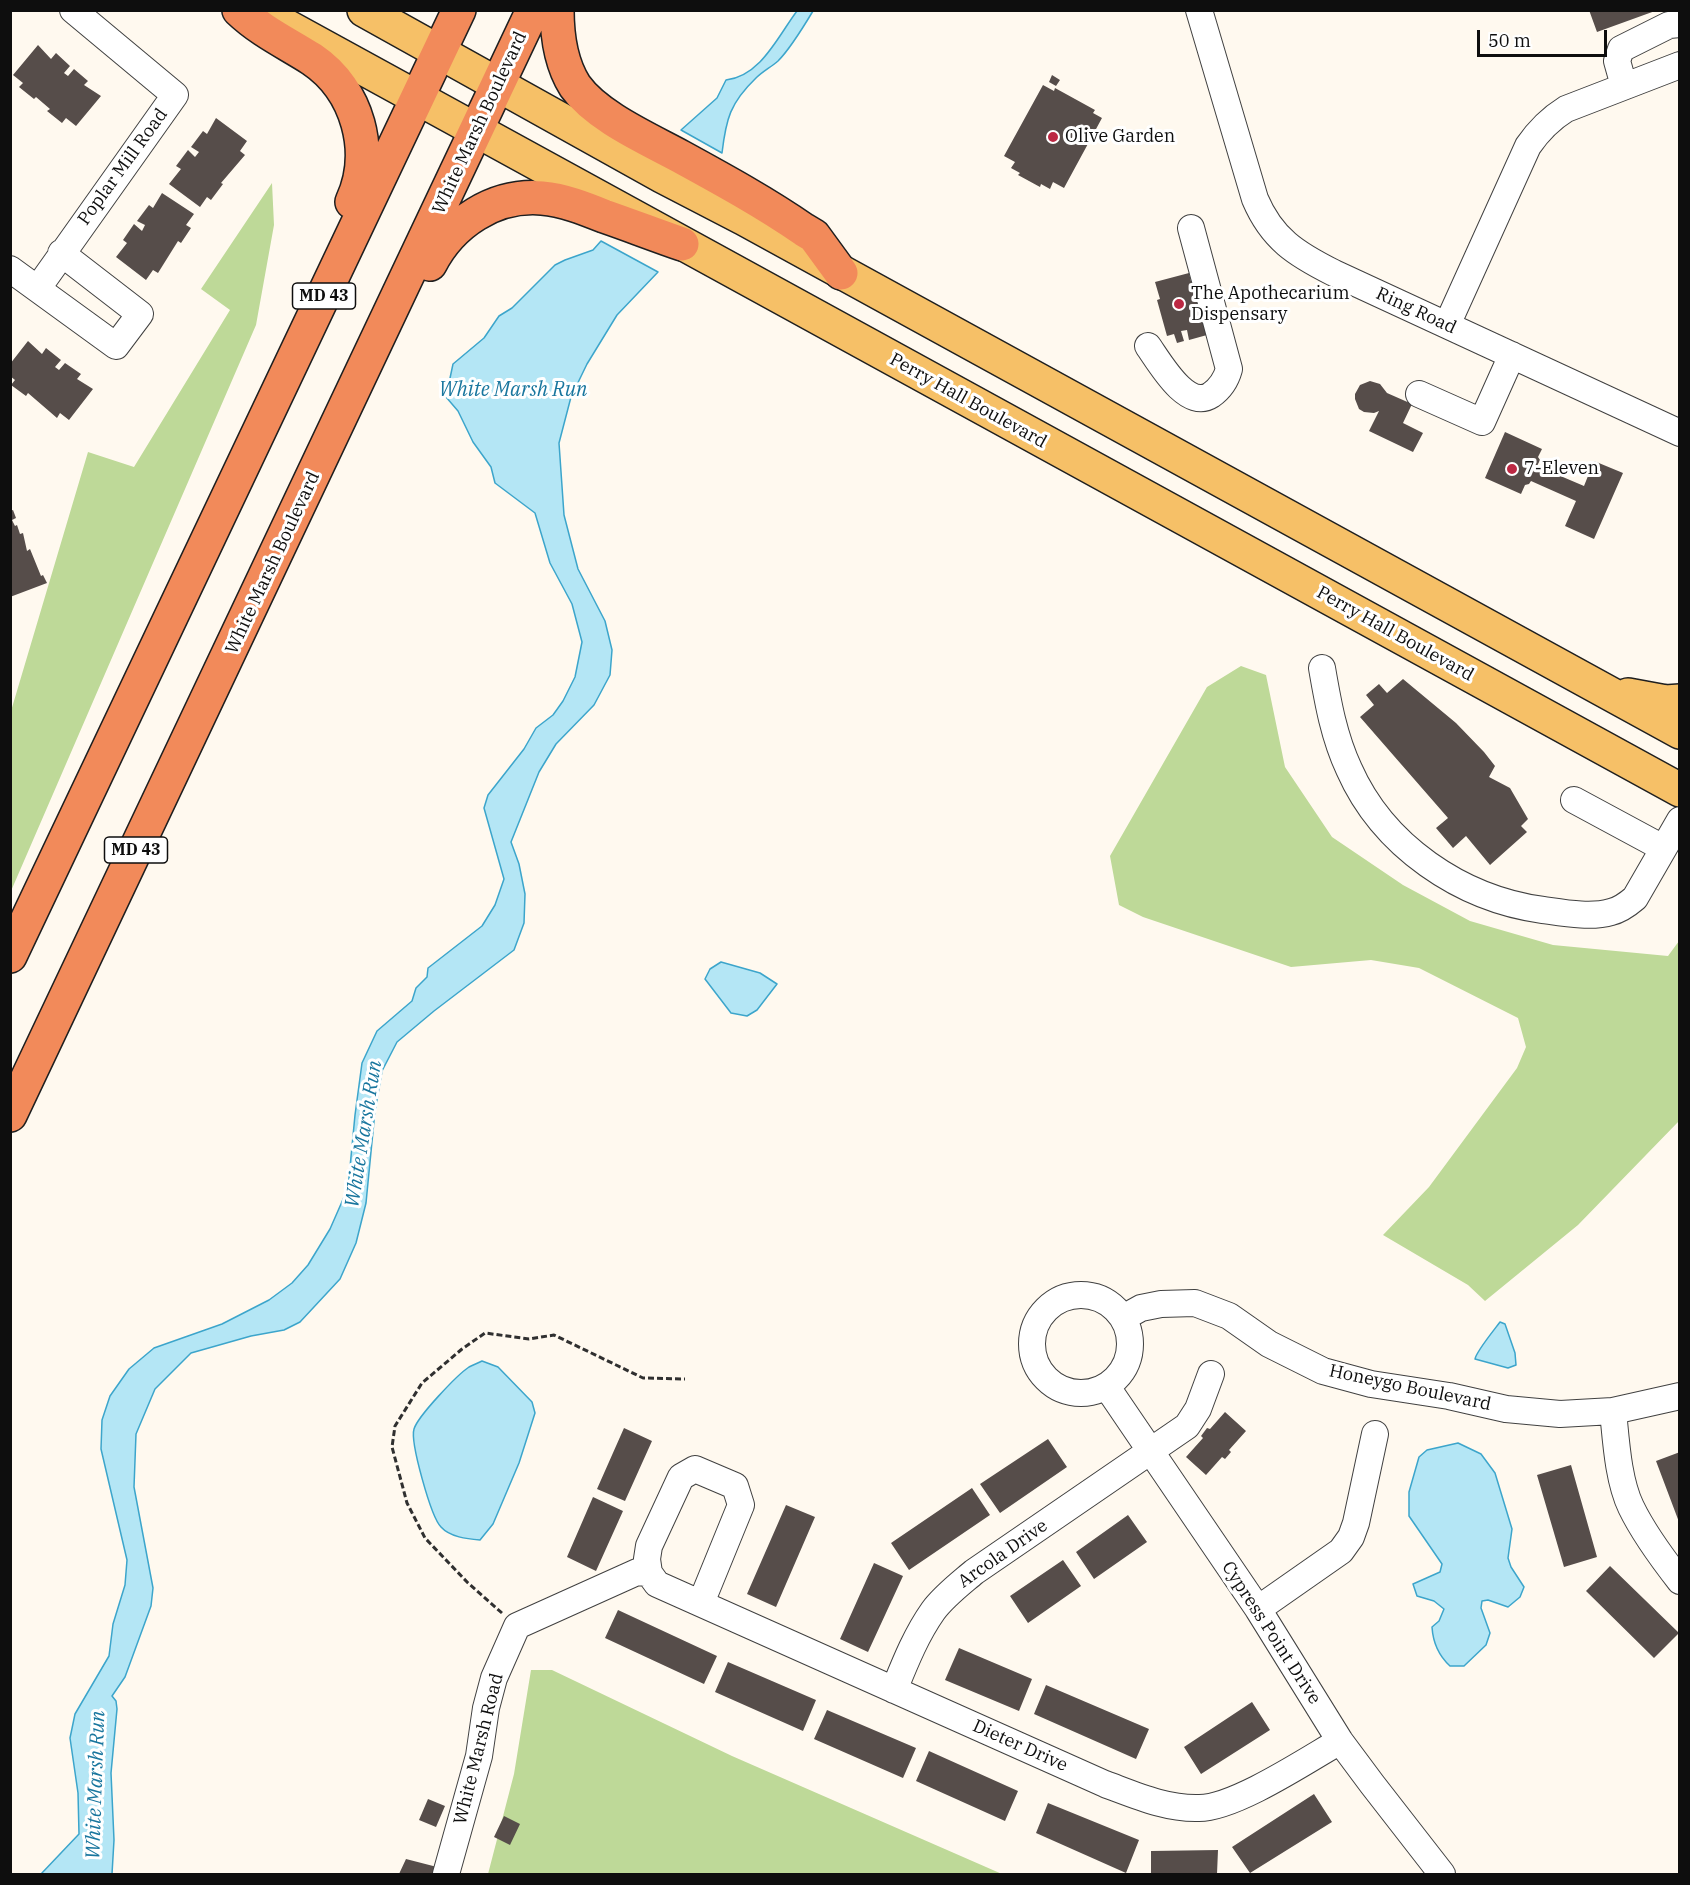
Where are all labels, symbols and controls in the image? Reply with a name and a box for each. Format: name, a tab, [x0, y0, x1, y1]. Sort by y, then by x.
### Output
scale bar	[1480, 18, 1610, 56]
street label: White Marsh Boulevard	[428, 28, 532, 218]
text: 50 m	[1488, 29, 1531, 52]
street label: Poplar Mill Road	[73, 105, 173, 229]
place label: Olive Garden	[1065, 126, 1175, 148]
marker: Olive Garden	[1046, 130, 1060, 144]
road number: MD 43	[292, 283, 356, 309]
place label: The Apothecarium Dispensary	[1191, 283, 1350, 326]
street label: Ring Road	[1372, 283, 1460, 339]
marker: The Apothecarium Dispensary	[1172, 297, 1186, 311]
street label: Perry Hall Boulevard	[886, 349, 1050, 453]
water label: White Marsh Run	[439, 378, 587, 402]
place label: 7-Eleven	[1524, 458, 1599, 480]
marker: 7-Eleven	[1505, 462, 1519, 476]
street label: White Marsh Boulevard	[221, 468, 325, 658]
street label: Perry Hall Boulevard	[1313, 582, 1477, 686]
road number: MD 43	[104, 837, 168, 863]
water label: White Marsh Run	[341, 1059, 387, 1209]
street label: Honeygo Boulevard	[1327, 1360, 1493, 1416]
street label: Arcola Drive	[954, 1515, 1052, 1593]
street label: Cypress Point Drive	[1217, 1558, 1325, 1708]
street label: White Marsh Road	[450, 1671, 508, 1827]
water label: White Marsh Run	[81, 1710, 111, 1860]
street label: Dieter Drive	[969, 1715, 1071, 1777]

